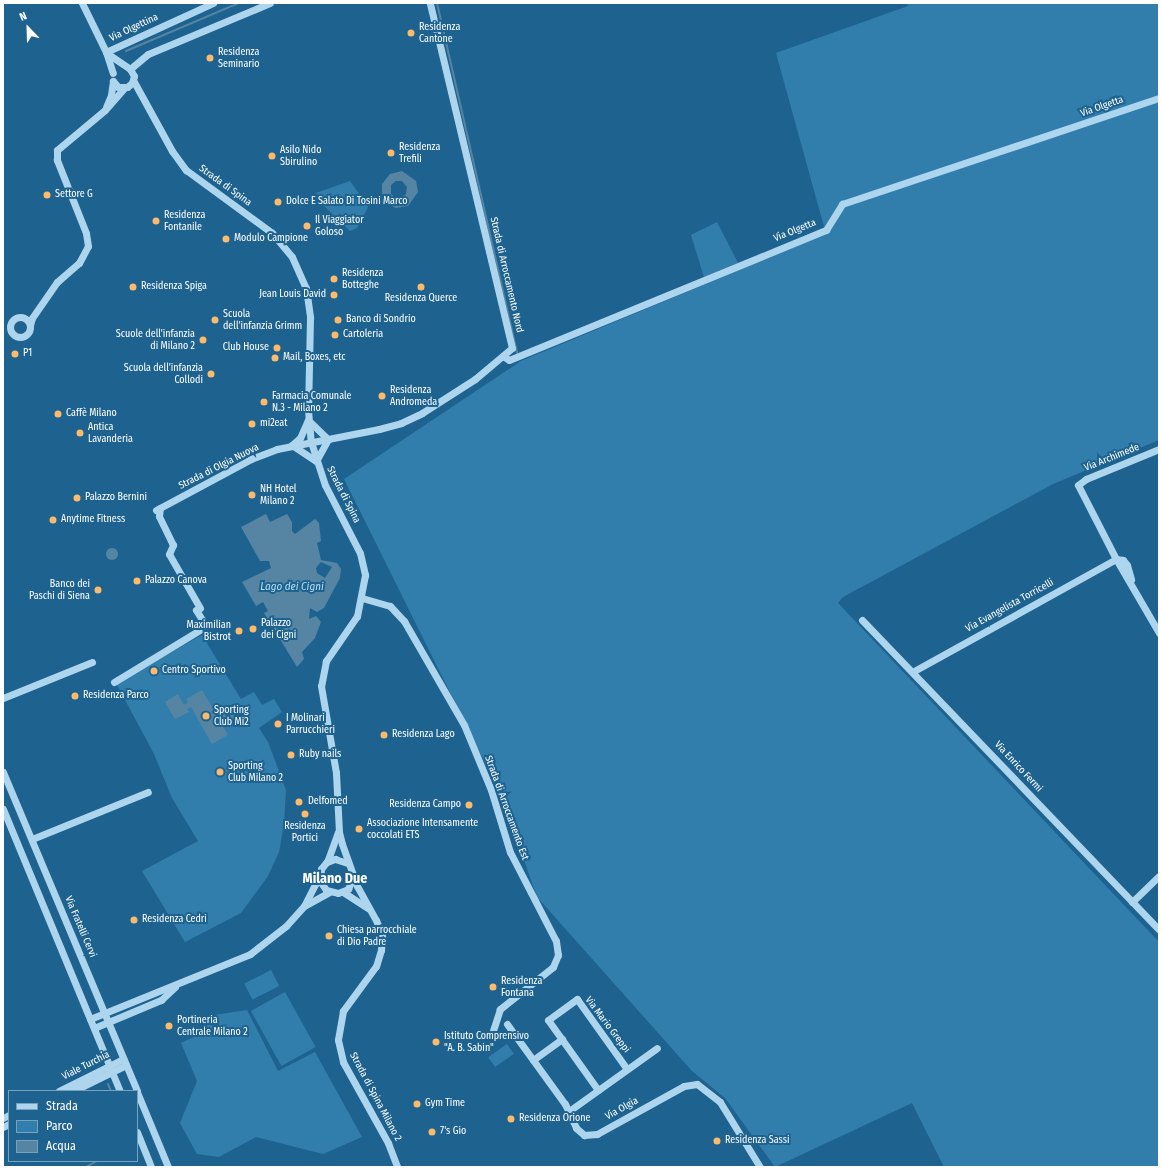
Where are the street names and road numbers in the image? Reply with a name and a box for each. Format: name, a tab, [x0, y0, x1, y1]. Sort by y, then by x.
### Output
street label: Via Olgettina	[108, 11, 160, 45]
street label: Via Olgetta	[1079, 94, 1125, 120]
street label: Strada di Spina	[196, 163, 254, 209]
street label: Strada di Arroccamento Nord	[487, 216, 525, 334]
street label: Via Olgetta	[772, 217, 818, 245]
street label: Strada di Olgia Nuova	[177, 442, 261, 492]
street label: Via Archimede	[1083, 442, 1141, 474]
street label: Strada di Spina	[324, 465, 362, 525]
street label: Via Evangelista Torricelli	[964, 577, 1056, 635]
street label: Via Enrico Fermi	[991, 739, 1045, 795]
street label: Strada di Arroccamento Est	[481, 754, 531, 862]
street label: Via Fratelli Cervi	[62, 895, 98, 959]
street label: Via Mario Greppi	[582, 994, 632, 1056]
street label: Viale Turchia	[60, 1049, 112, 1083]
street label: Strada di Spina Milano 2	[346, 1051, 404, 1143]
street label: Via Olgia	[603, 1095, 641, 1123]

